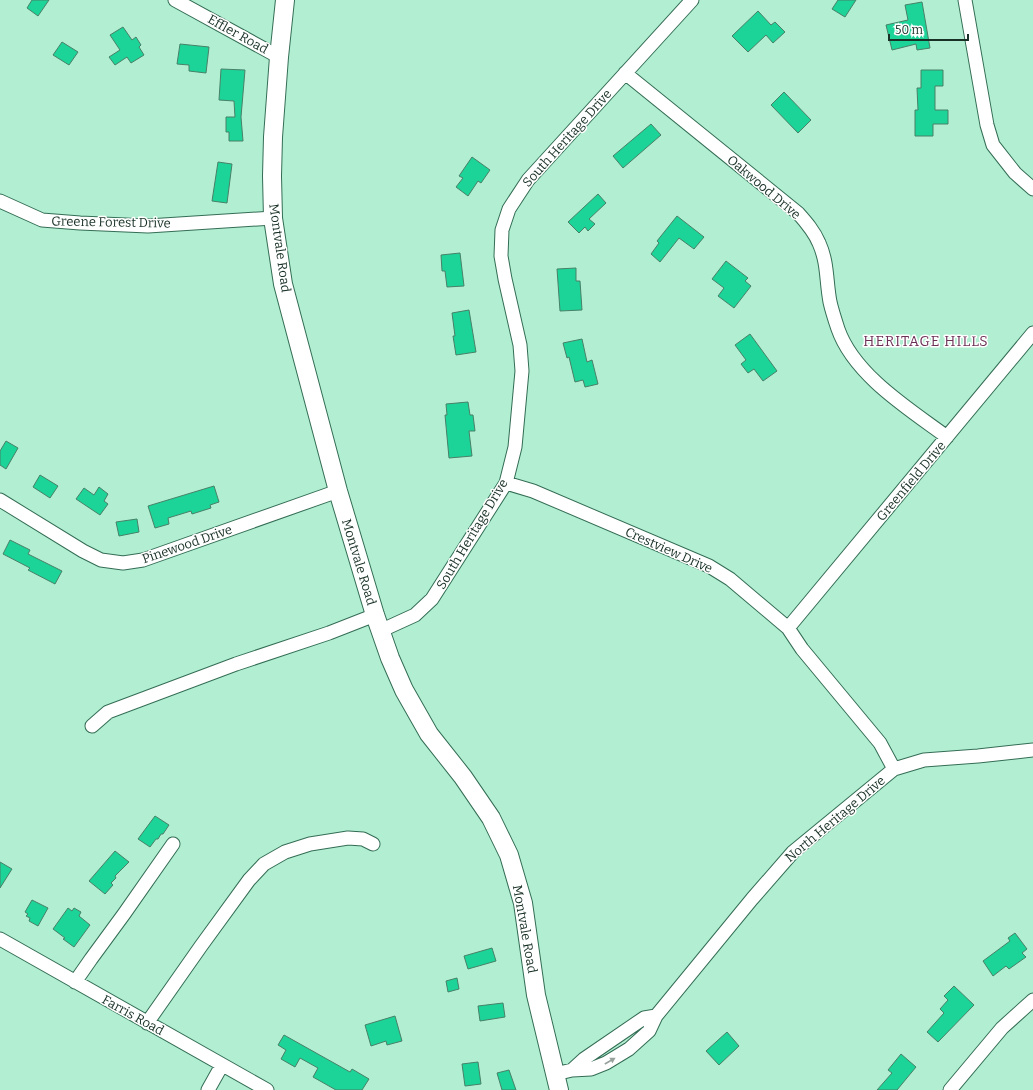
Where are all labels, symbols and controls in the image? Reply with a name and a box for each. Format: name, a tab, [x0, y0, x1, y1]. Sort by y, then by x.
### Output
street label: Effler Road	[205, 11, 271, 57]
scale bar	[889, 16, 968, 42]
text: 50 m	[895, 23, 924, 37]
street label: South Heritage Drive	[519, 86, 615, 190]
street label: Oakwood Drive	[724, 152, 804, 222]
street label: Montvale Road	[266, 203, 294, 294]
street label: Greene Forest Drive	[51, 213, 171, 231]
district label: HERITAGE HILLS	[863, 333, 989, 350]
street label: Greenfield Drive	[873, 438, 949, 524]
street label: South Heritage Drive	[433, 476, 511, 592]
street label: Montvale Road	[339, 517, 379, 607]
street label: Pinewood Drive	[140, 522, 234, 566]
street label: Crestview Drive	[623, 524, 715, 576]
street label: North Heritage Drive	[782, 773, 888, 865]
street label: Montvale Road	[510, 884, 540, 975]
street label: Farris Road	[99, 992, 167, 1038]
one-way arrow	[604, 1057, 616, 1064]

